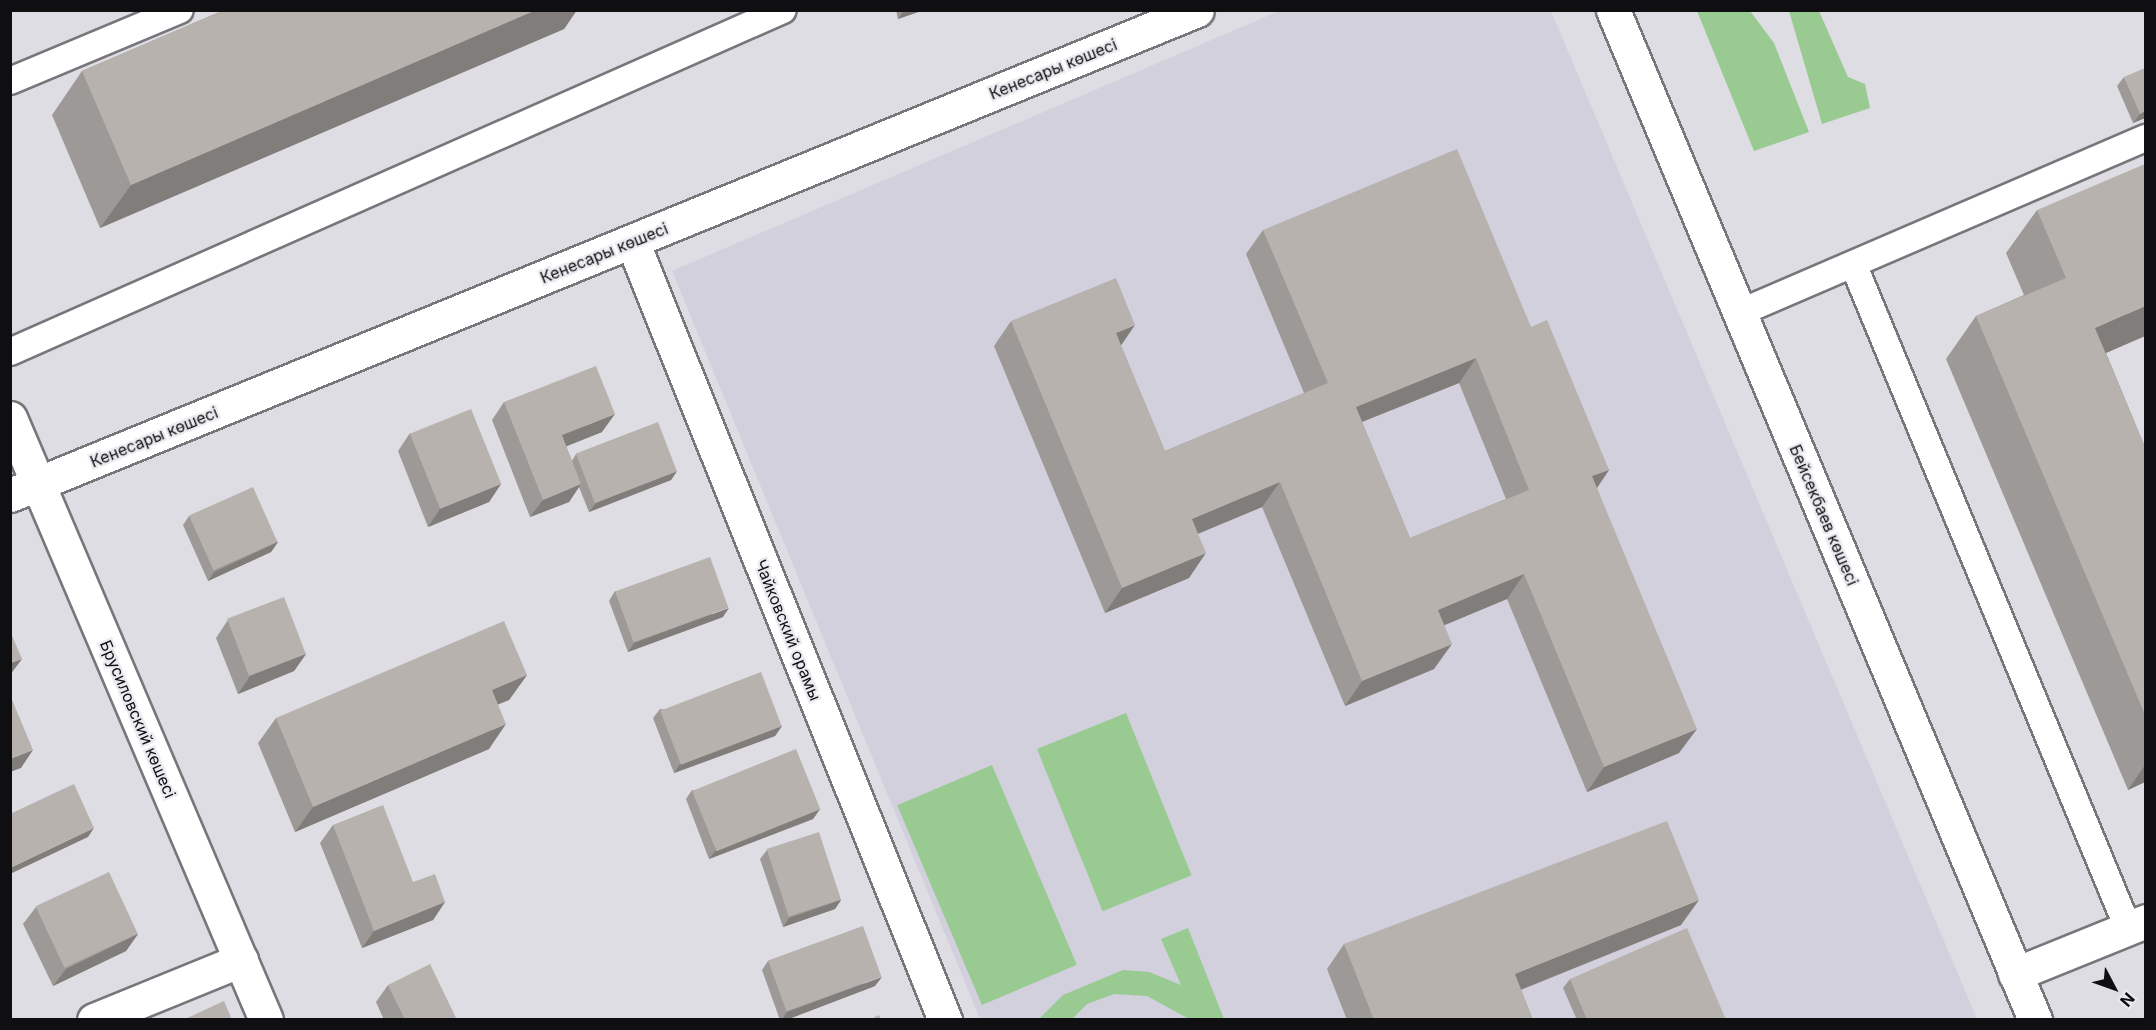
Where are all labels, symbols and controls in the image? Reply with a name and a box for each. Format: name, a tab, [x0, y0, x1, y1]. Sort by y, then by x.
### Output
street label: Кенесары көшесі	[986, 35, 1120, 103]
street label: Кенесары көшесі	[537, 219, 671, 287]
street label: Кенесары көшесі	[87, 403, 221, 471]
street label: Бейсекбаев көшесі	[1786, 442, 1862, 588]
street label: Чайковский орамы	[751, 557, 825, 703]
street label: Брусиловский көшесі	[96, 637, 180, 801]
north arrow	[2084, 958, 2144, 1018]
text: N	[2116, 989, 2139, 1011]

